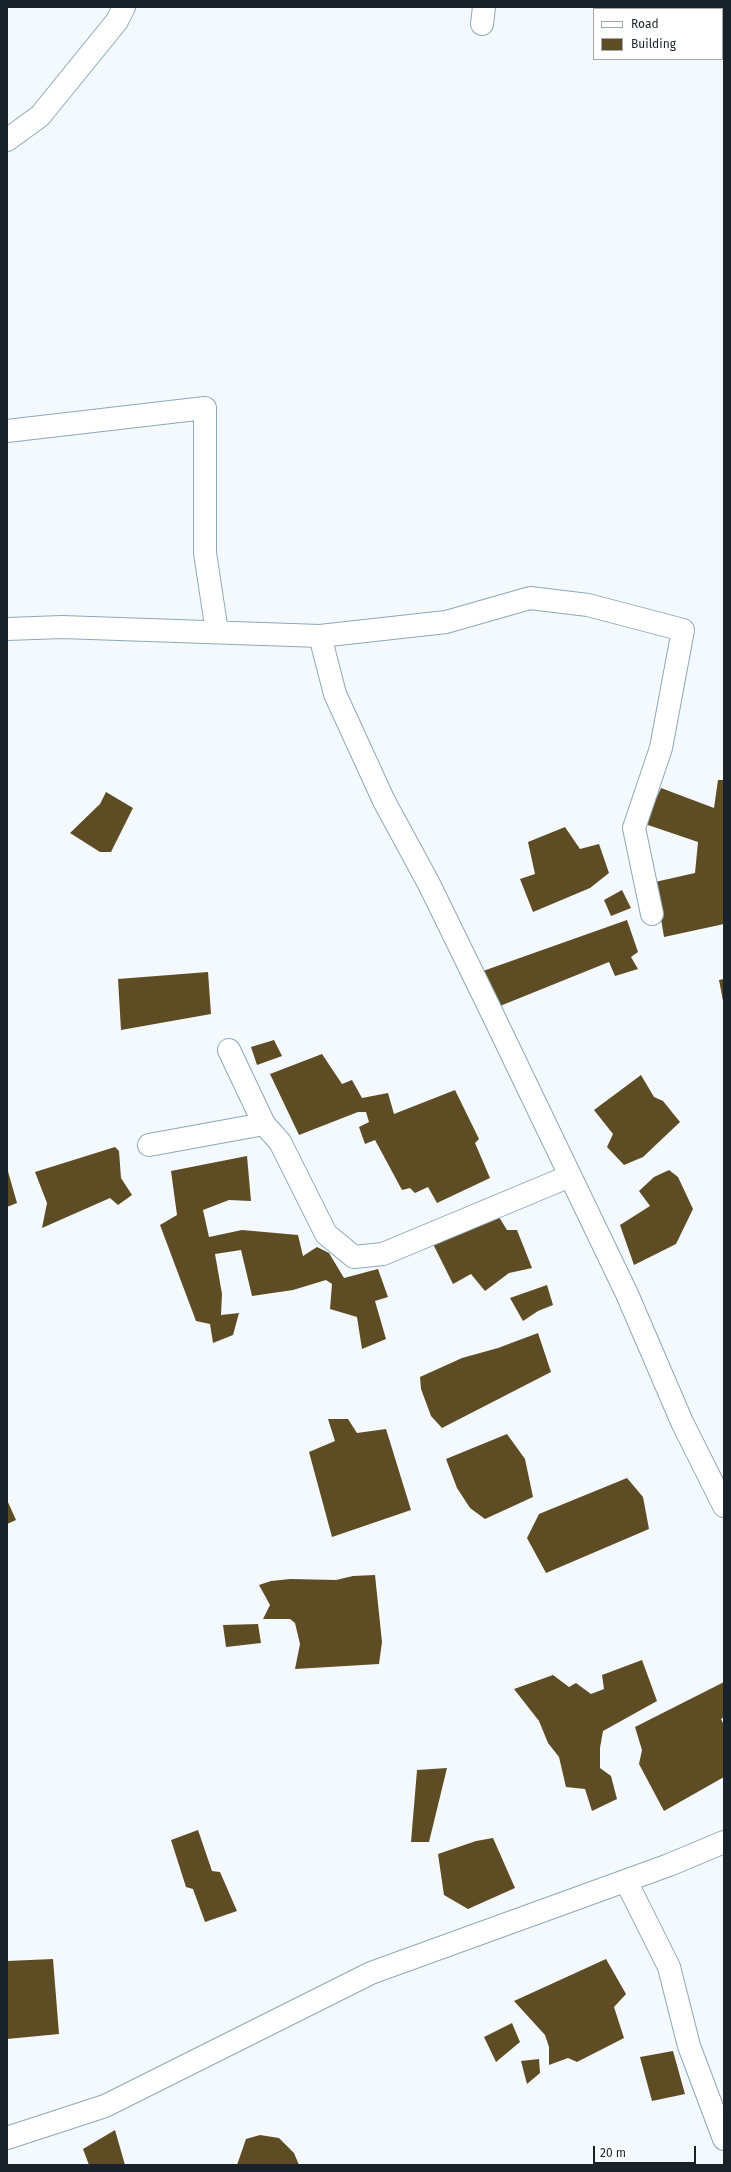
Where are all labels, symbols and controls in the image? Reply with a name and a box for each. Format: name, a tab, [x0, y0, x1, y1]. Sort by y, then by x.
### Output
legend	[593, 8, 723, 60]
text: Road	[631, 17, 659, 31]
text: Building	[631, 37, 676, 51]
scale bar	[595, 2138, 698, 2164]
text: 20 m	[600, 2146, 626, 2160]

